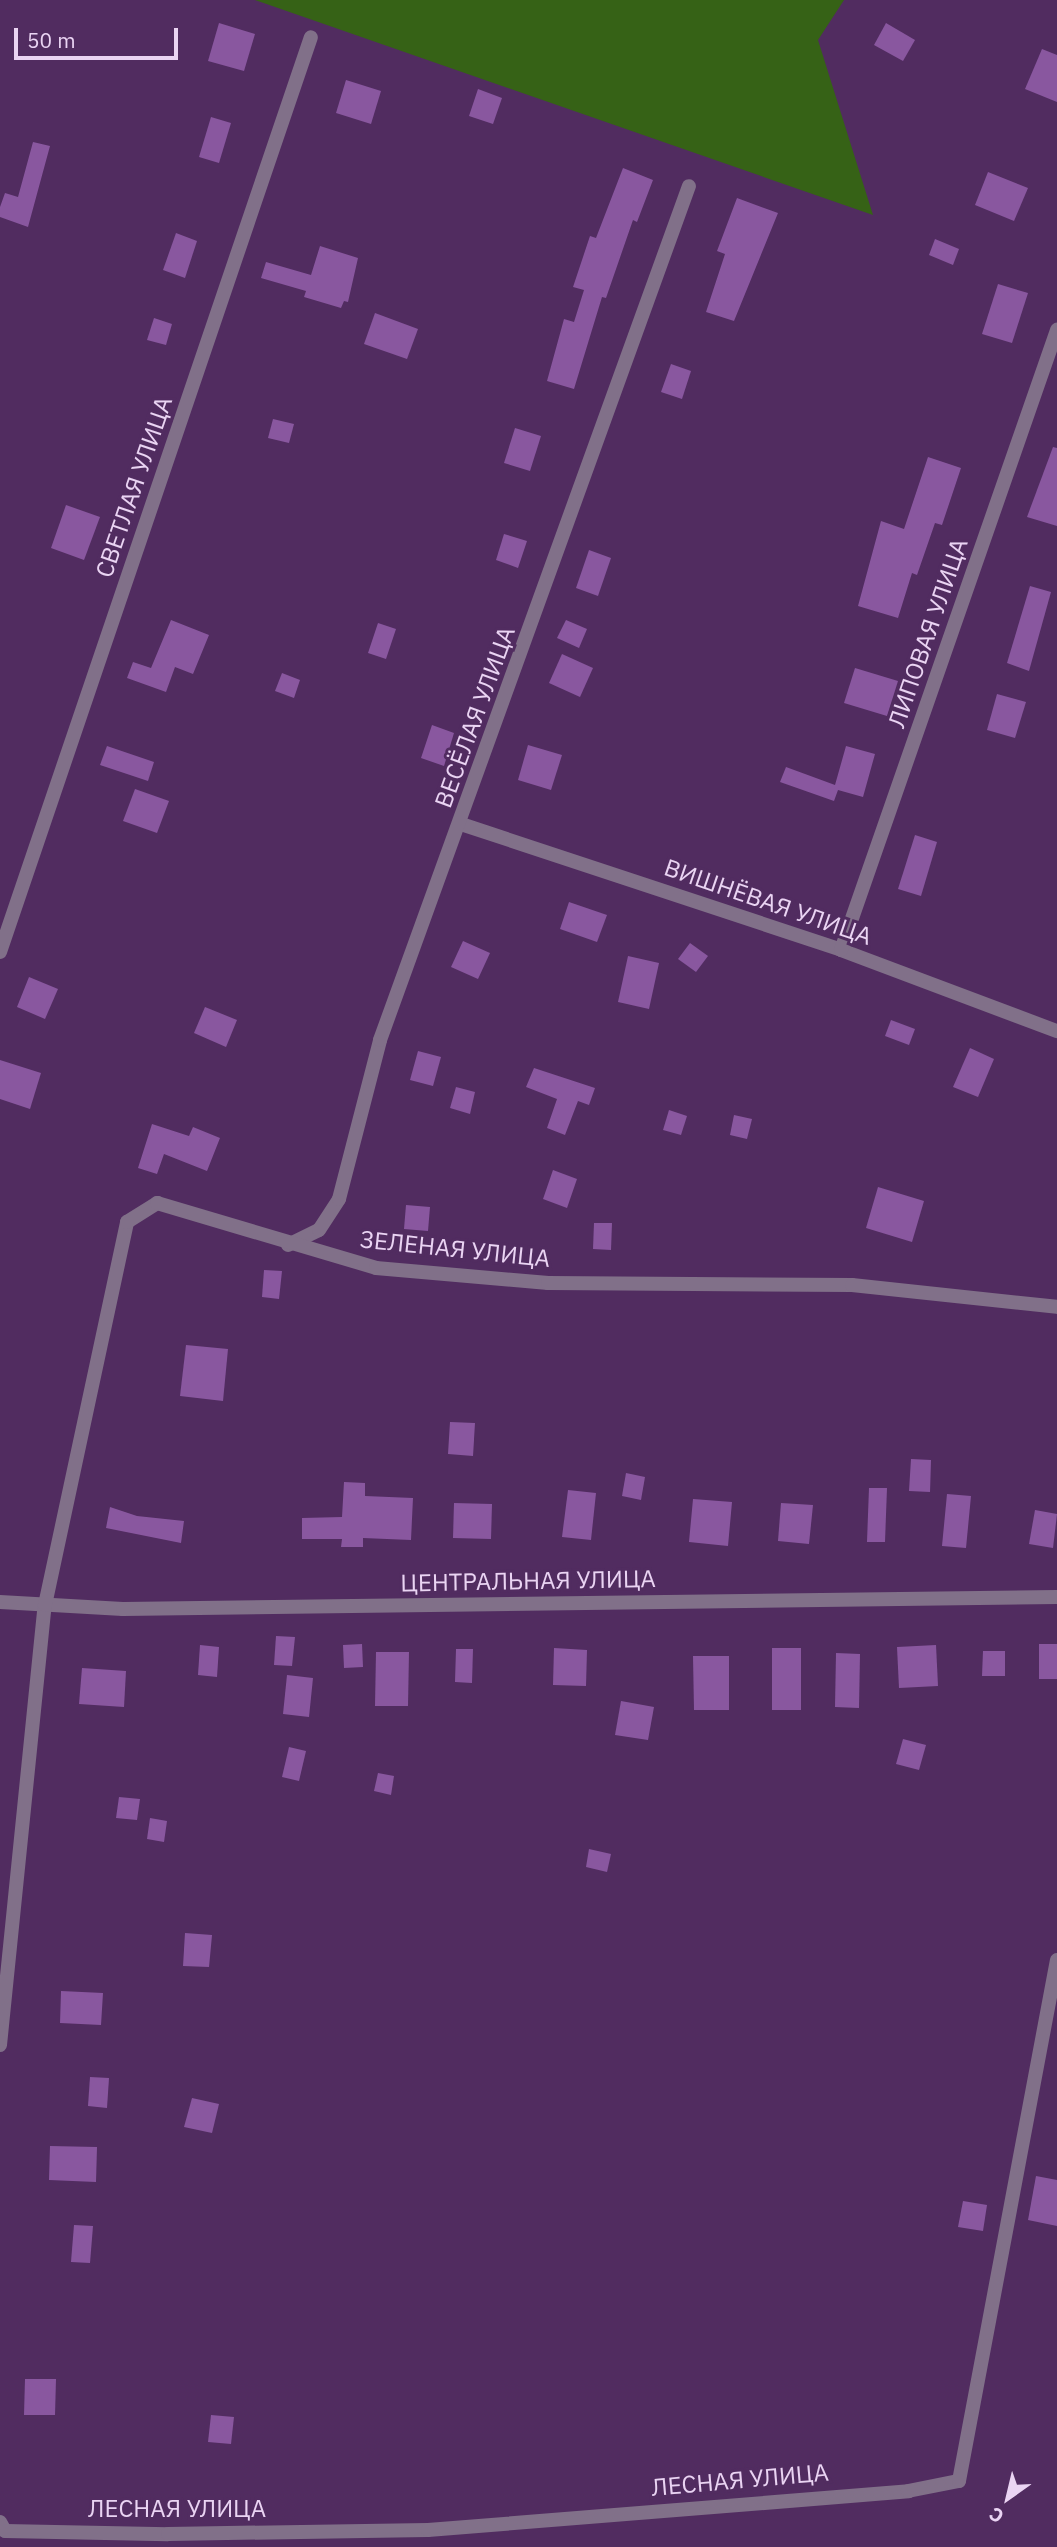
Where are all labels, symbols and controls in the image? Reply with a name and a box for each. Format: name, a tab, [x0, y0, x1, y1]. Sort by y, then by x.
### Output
scale bar	[18, 14, 182, 58]
text: 50 m	[27, 26, 76, 54]
street label: СВЕТЛАЯ УЛИЦА	[90, 393, 178, 581]
street label: ЛИПОВАЯ УЛИЦА	[882, 535, 974, 731]
street label: ВЕСЁЛАЯ УЛИЦА	[429, 622, 521, 812]
street label: ВИШНЁВАЯ УЛИЦА	[660, 853, 876, 951]
street label: ЗЕЛЕНАЯ УЛИЦА	[358, 1225, 552, 1273]
street label: ЦЕНТРАЛЬНАЯ УЛИЦА	[400, 1564, 656, 1598]
street label: ЛЕСНАЯ УЛИЦА	[650, 2458, 830, 2502]
north arrow	[973, 2463, 1043, 2533]
street label: ЛЕСНАЯ УЛИЦА	[88, 2495, 266, 2523]
text: С	[984, 2502, 1008, 2529]

